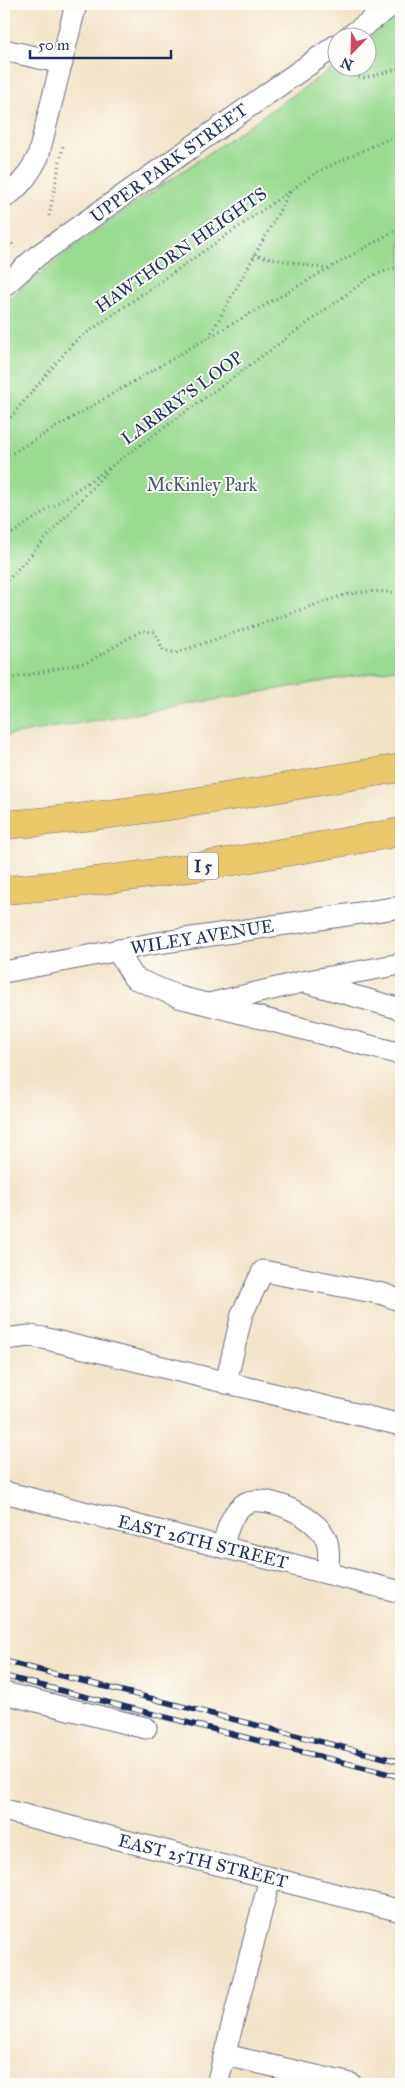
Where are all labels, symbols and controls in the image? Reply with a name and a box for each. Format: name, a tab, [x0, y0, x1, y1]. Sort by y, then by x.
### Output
scale bar	[30, 28, 171, 60]
north arrow	[328, 28, 378, 78]
text: 50 m	[38, 36, 70, 54]
text: N	[338, 53, 356, 74]
street label: UPPER PARK STREET	[86, 99, 252, 227]
street label: HAWTHORN HEIGHTS	[91, 182, 271, 318]
street label: LARRRY'S LOOP	[117, 347, 247, 449]
park label: McKinley Park	[147, 474, 258, 496]
road number: I 5	[188, 852, 218, 879]
street label: WILEY AVENUE	[129, 915, 275, 959]
street label: EAST 26TH STREET	[115, 1510, 291, 1574]
street label: EAST 25TH STREET	[116, 1829, 290, 1893]

